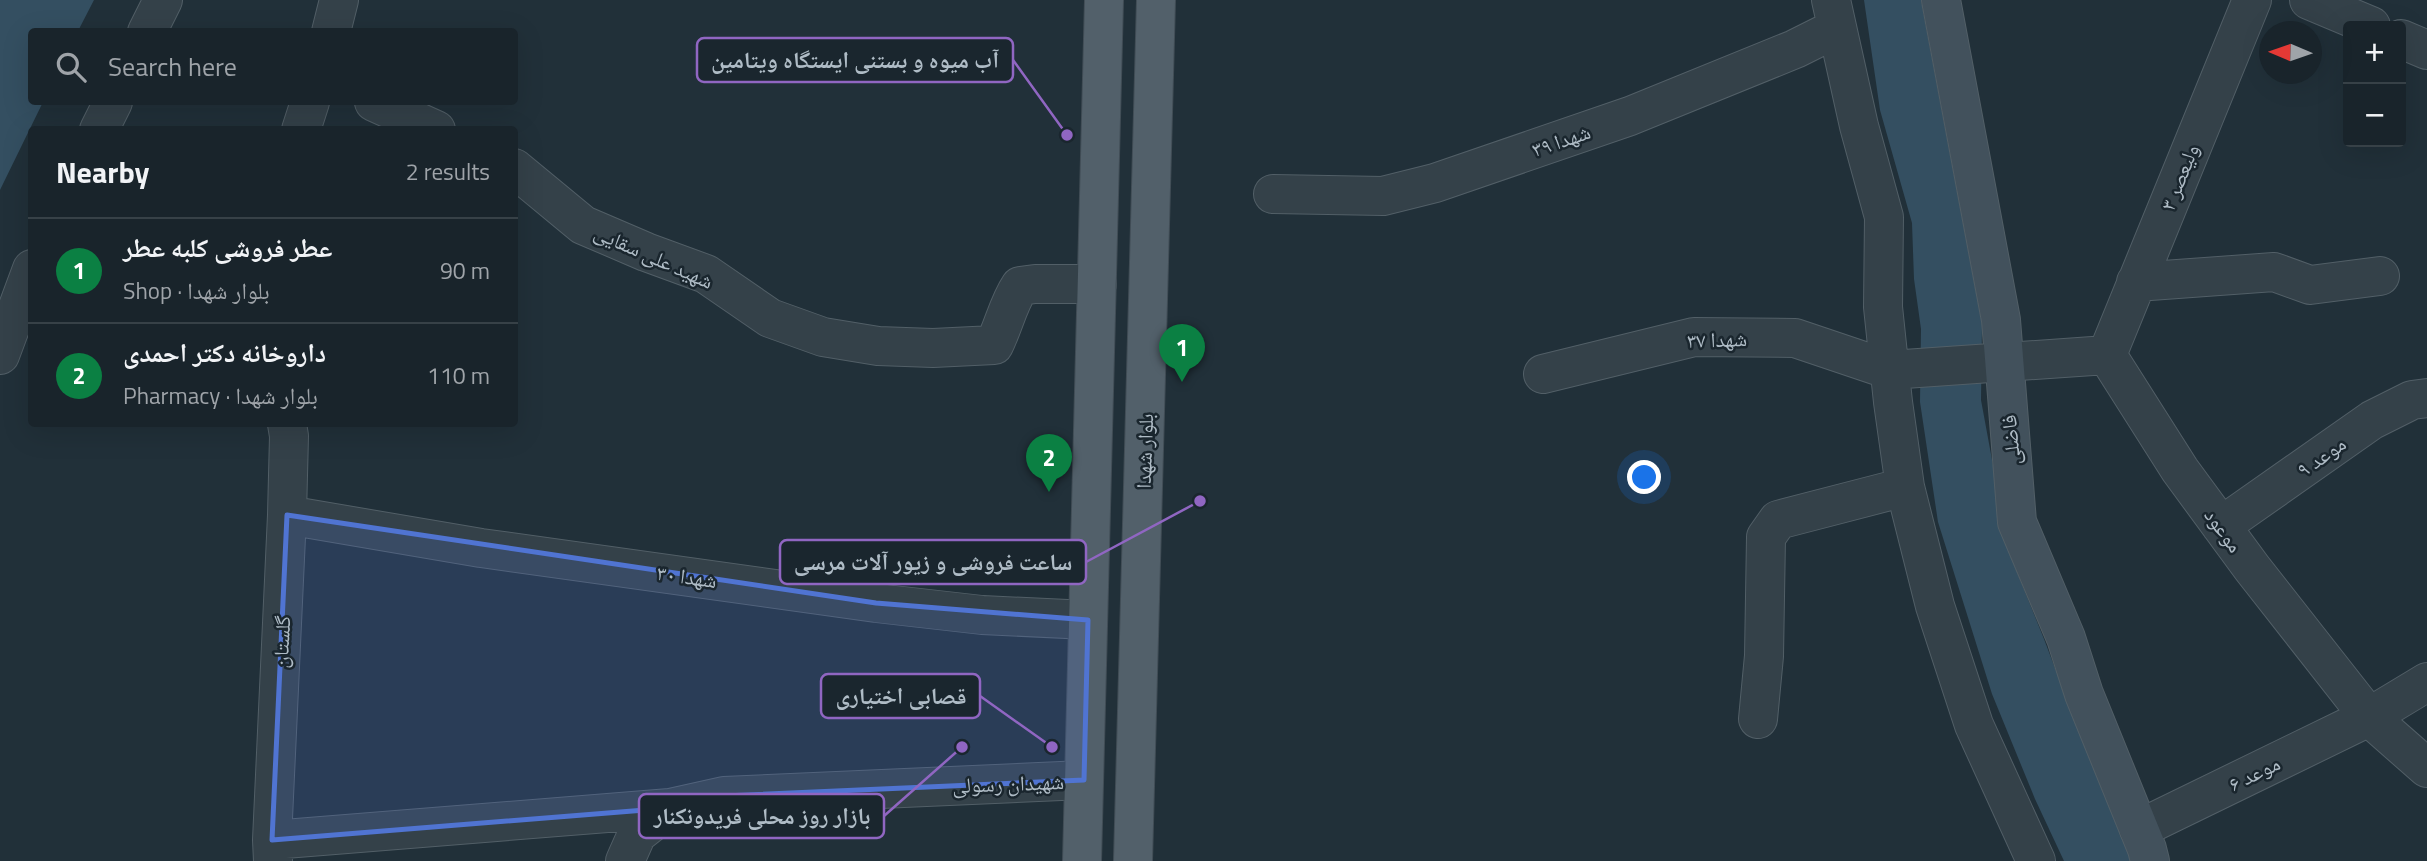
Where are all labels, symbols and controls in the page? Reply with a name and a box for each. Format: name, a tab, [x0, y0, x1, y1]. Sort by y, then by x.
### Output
north arrow	[2259, 21, 2322, 84]
map controls	[2343, 21, 2406, 147]
button: +	[2343, 21, 2406, 84]
search box	[28, 28, 518, 105]
callout: آب میوه و بستنی ایستگاه ویتامین	[697, 38, 1013, 82]
text: آب میوه و بستنی ایستگاه ویتامین	[711, 42, 1000, 77]
text: Search here	[108, 47, 237, 86]
icon: search	[52, 48, 90, 86]
button: −	[2343, 84, 2406, 147]
street label: شهدا ۳۹	[1527, 115, 1595, 165]
street label: ولیعصر ۳	[2151, 139, 2207, 215]
text: Nearby	[56, 149, 149, 195]
text: 2 results	[406, 154, 490, 189]
street label: شهید علی سقایی	[589, 215, 719, 297]
text: عطر فروشی کلبه عطر	[123, 228, 332, 267]
text: 1	[73, 253, 85, 288]
text: 90 m	[440, 253, 490, 288]
text: Shop · بلوار شهدا	[123, 273, 270, 308]
street label: شهدا ۳۷	[1686, 322, 1748, 356]
pin: 1	[1159, 324, 1205, 382]
text: داروخانه دکتر احمدی	[123, 333, 326, 372]
text: 2	[73, 358, 85, 393]
text: 110 m	[427, 358, 490, 393]
text: Pharmacy · بلوار شهدا	[123, 378, 318, 413]
street label: بلوار شهدا	[1127, 413, 1161, 489]
street label: فاضلی	[1992, 414, 2028, 466]
street label: موعد ۹	[2290, 427, 2352, 485]
pin: 2	[1026, 434, 1072, 492]
your location	[1627, 460, 1661, 494]
street label: موعود	[2197, 501, 2251, 559]
callout: ساعت فروشی و زیور آلات مرسی	[780, 540, 1086, 584]
text: ساعت فروشی و زیور آلات مرسی	[794, 544, 1072, 579]
street label: شهدا ۳۰	[655, 556, 719, 596]
street label: گلستان	[264, 614, 298, 669]
callout: قصابی اختیاری	[821, 674, 980, 718]
text: قصابی اختیاری	[835, 678, 967, 713]
street label: موعد ۶	[2223, 747, 2285, 799]
street label: شهیدان رسولی	[952, 765, 1064, 801]
callout: بازار روز محلی فریدونکنار	[639, 794, 884, 838]
text: بازار روز محلی فریدونکنار	[653, 798, 870, 833]

